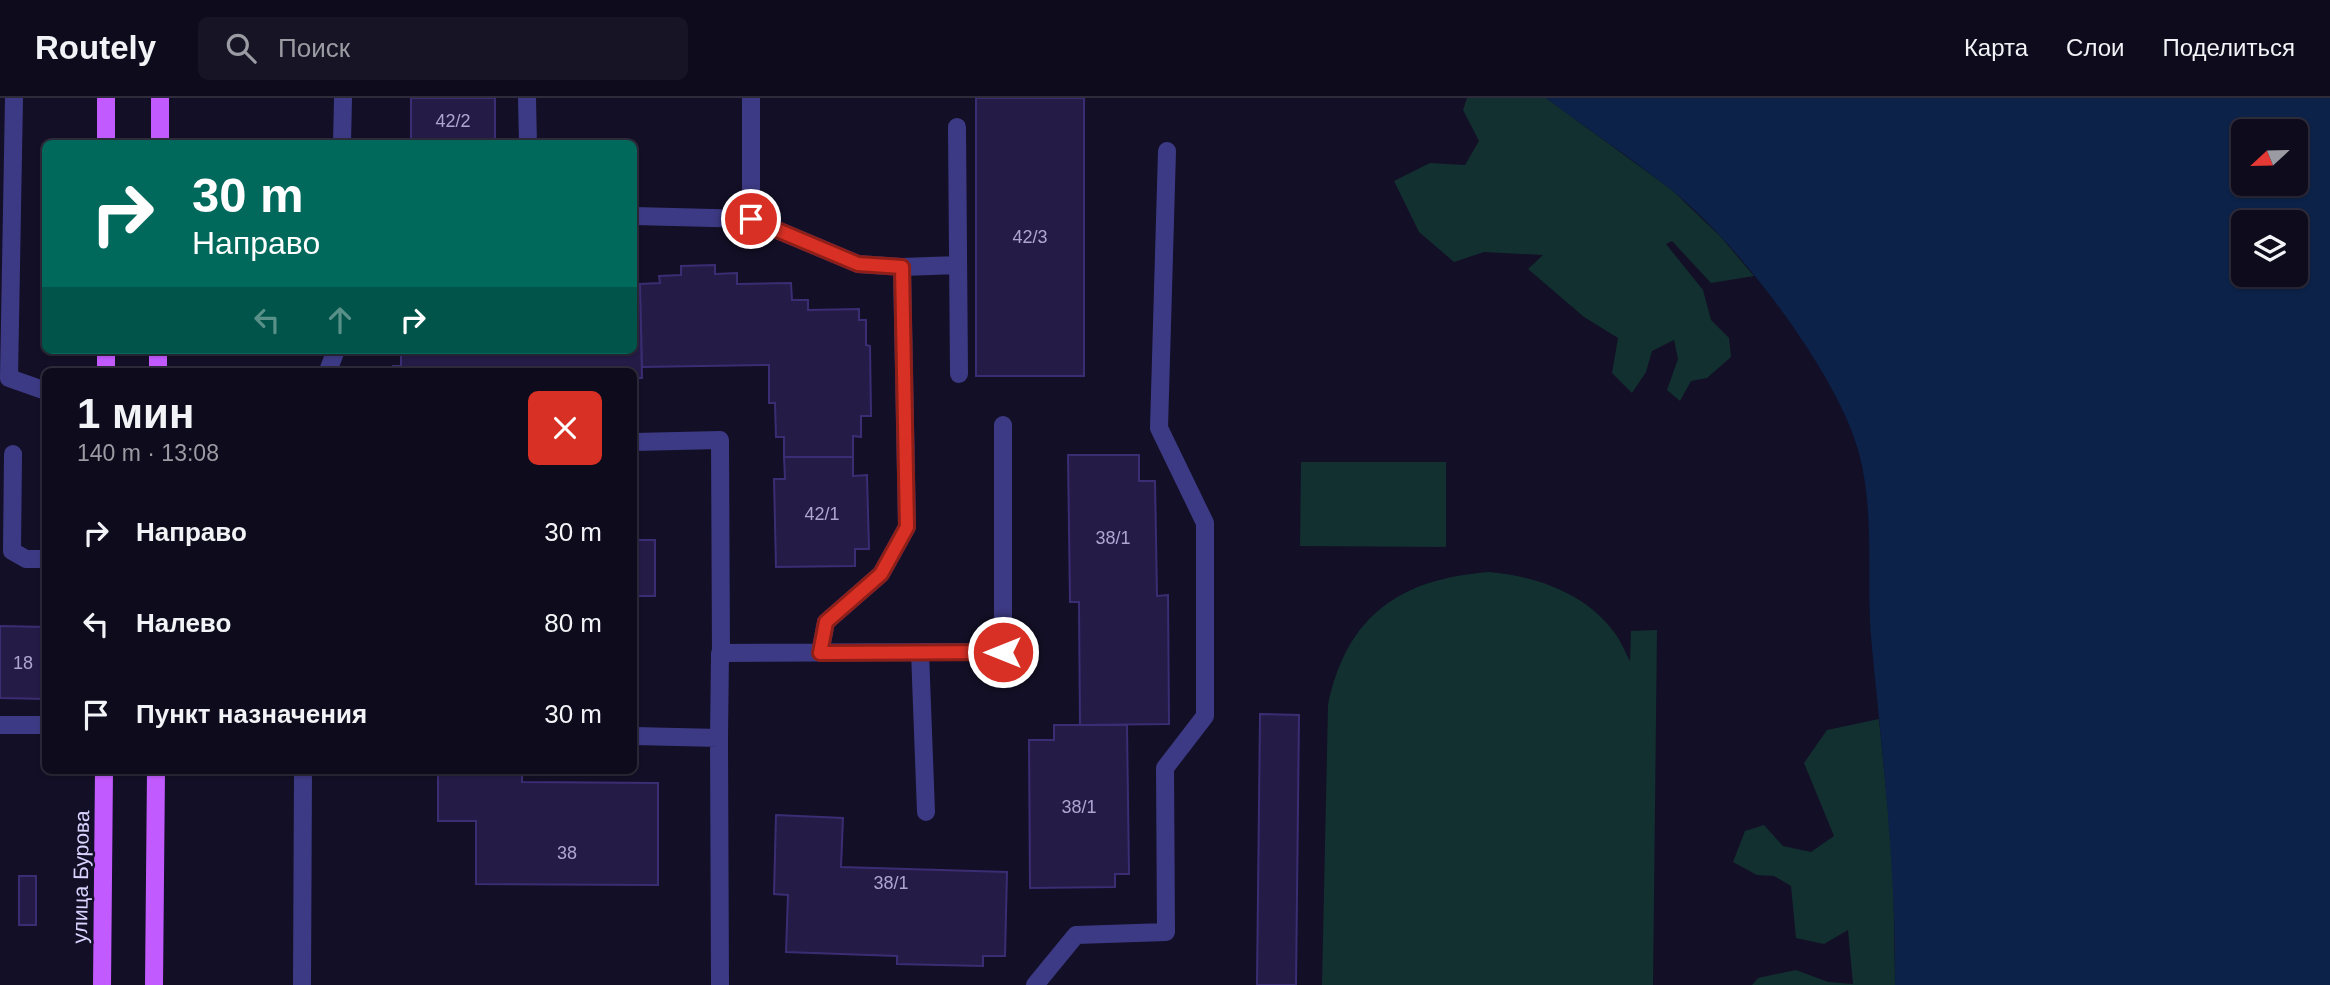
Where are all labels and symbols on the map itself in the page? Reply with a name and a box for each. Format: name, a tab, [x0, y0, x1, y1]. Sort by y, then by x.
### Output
house number: 42/2	[435, 111, 471, 131]
north arrow	[2231, 119, 2308, 196]
pin	[721, 189, 781, 249]
house number: 42/3	[1012, 227, 1048, 247]
house number: 42/1	[804, 504, 840, 524]
house number: 38/1	[1095, 528, 1131, 548]
position arrow	[966, 615, 1040, 689]
house number: 18	[13, 653, 33, 673]
house number: 38/1	[1061, 797, 1097, 817]
street label: улица Бурова	[68, 810, 93, 944]
house number: 38	[557, 843, 577, 863]
house number: 38/1	[873, 873, 909, 893]

